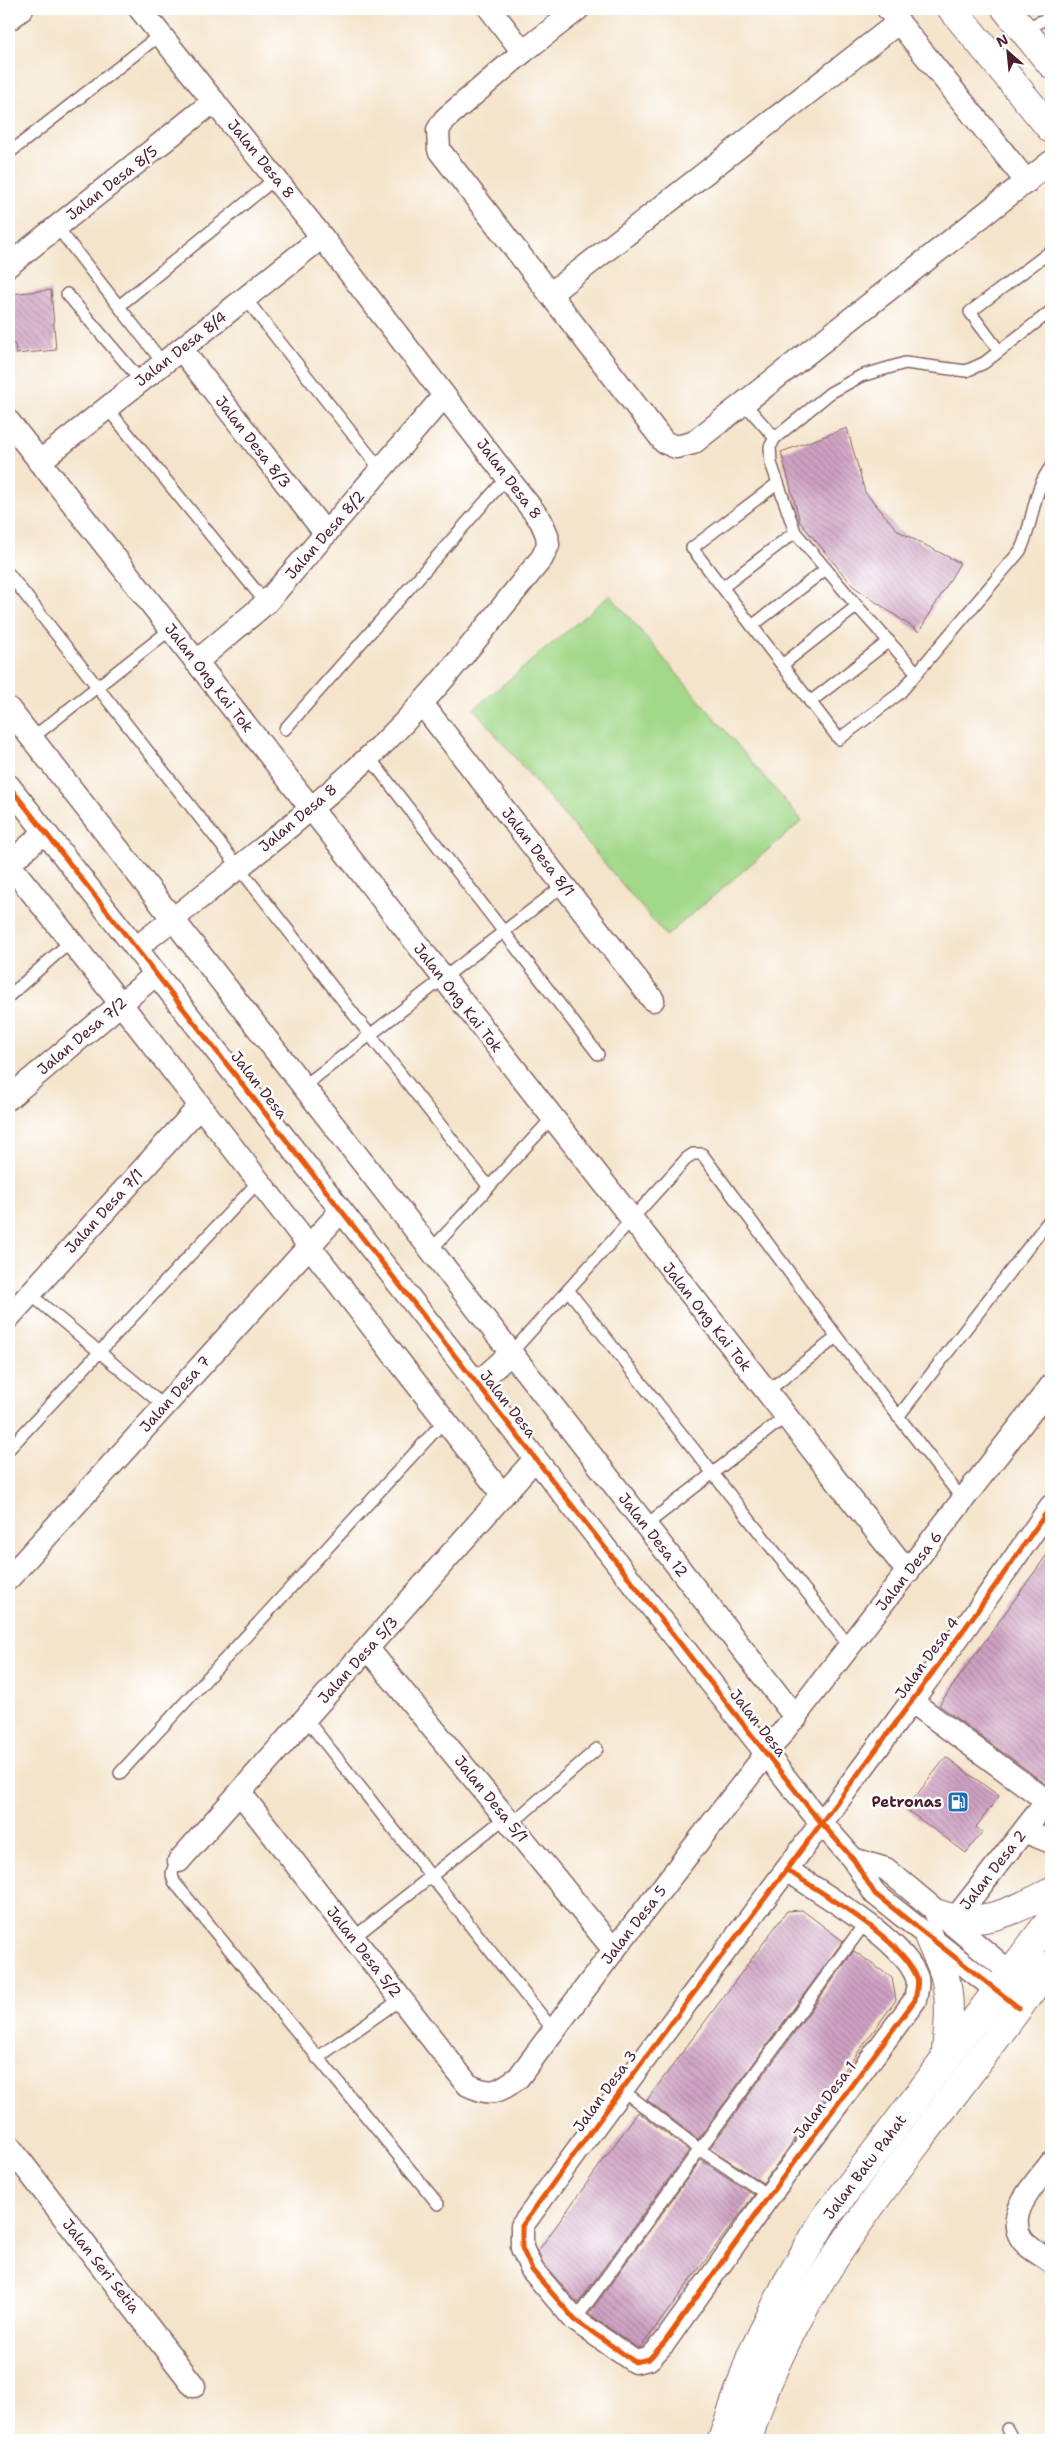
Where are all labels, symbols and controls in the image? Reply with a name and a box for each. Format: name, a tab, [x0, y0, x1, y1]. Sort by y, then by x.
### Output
north arrow	[982, 28, 1032, 78]
text: N	[993, 30, 1011, 51]
street label: Jalan Desa 8	[223, 115, 299, 203]
street label: Jalan Desa 8/5	[62, 141, 162, 225]
street label: Jalan Desa 8/4	[131, 307, 231, 391]
street label: Jalan Desa 8/3	[211, 392, 295, 492]
street label: Jalan Desa 8	[472, 435, 546, 523]
street label: Jalan Desa 8/2	[281, 486, 369, 584]
street label: Jalan Ong Kai Tok	[160, 619, 258, 737]
street label: Jalan Desa 8	[255, 779, 341, 857]
street label: Jalan Desa 8/1	[497, 803, 579, 901]
street label: Jalan Ong Kai Tok	[409, 939, 507, 1057]
street label: Jalan Desa 7/2	[33, 993, 131, 1079]
street label: Jalan Desa	[226, 1047, 292, 1123]
street label: Jalan Desa 7/1	[61, 1164, 147, 1258]
street label: Jalan Ong Kai Tok	[658, 1258, 756, 1376]
street label: Jalan Desa 7	[135, 1352, 215, 1436]
street label: Jalan Desa	[475, 1366, 541, 1442]
street label: Jalan Desa 12	[614, 1489, 692, 1581]
street label: Jalan Desa 6	[871, 1527, 947, 1615]
street label: Jalan Desa 5/3	[314, 1612, 402, 1708]
street label: Jalan Desa 4	[891, 1613, 963, 1703]
street label: Jalan Desa	[725, 1685, 791, 1761]
street label: Jalan Desa 5/1	[450, 1751, 532, 1847]
fuel station icon: Petronas	[946, 1790, 970, 1814]
place label: Petronas	[871, 1792, 942, 1812]
street label: Jalan Desa 2	[955, 1826, 1031, 1914]
street label: Jalan Desa 5	[597, 1881, 671, 1969]
street label: Jalan Desa 5/2	[322, 1902, 406, 2002]
street label: Jalan Desa 3	[569, 2046, 641, 2136]
street label: Jalan Desa 1	[789, 2057, 861, 2143]
street label: Jalan Batu Pahat	[819, 2111, 911, 2223]
street label: Jalan Seri Setia	[58, 2215, 145, 2318]

